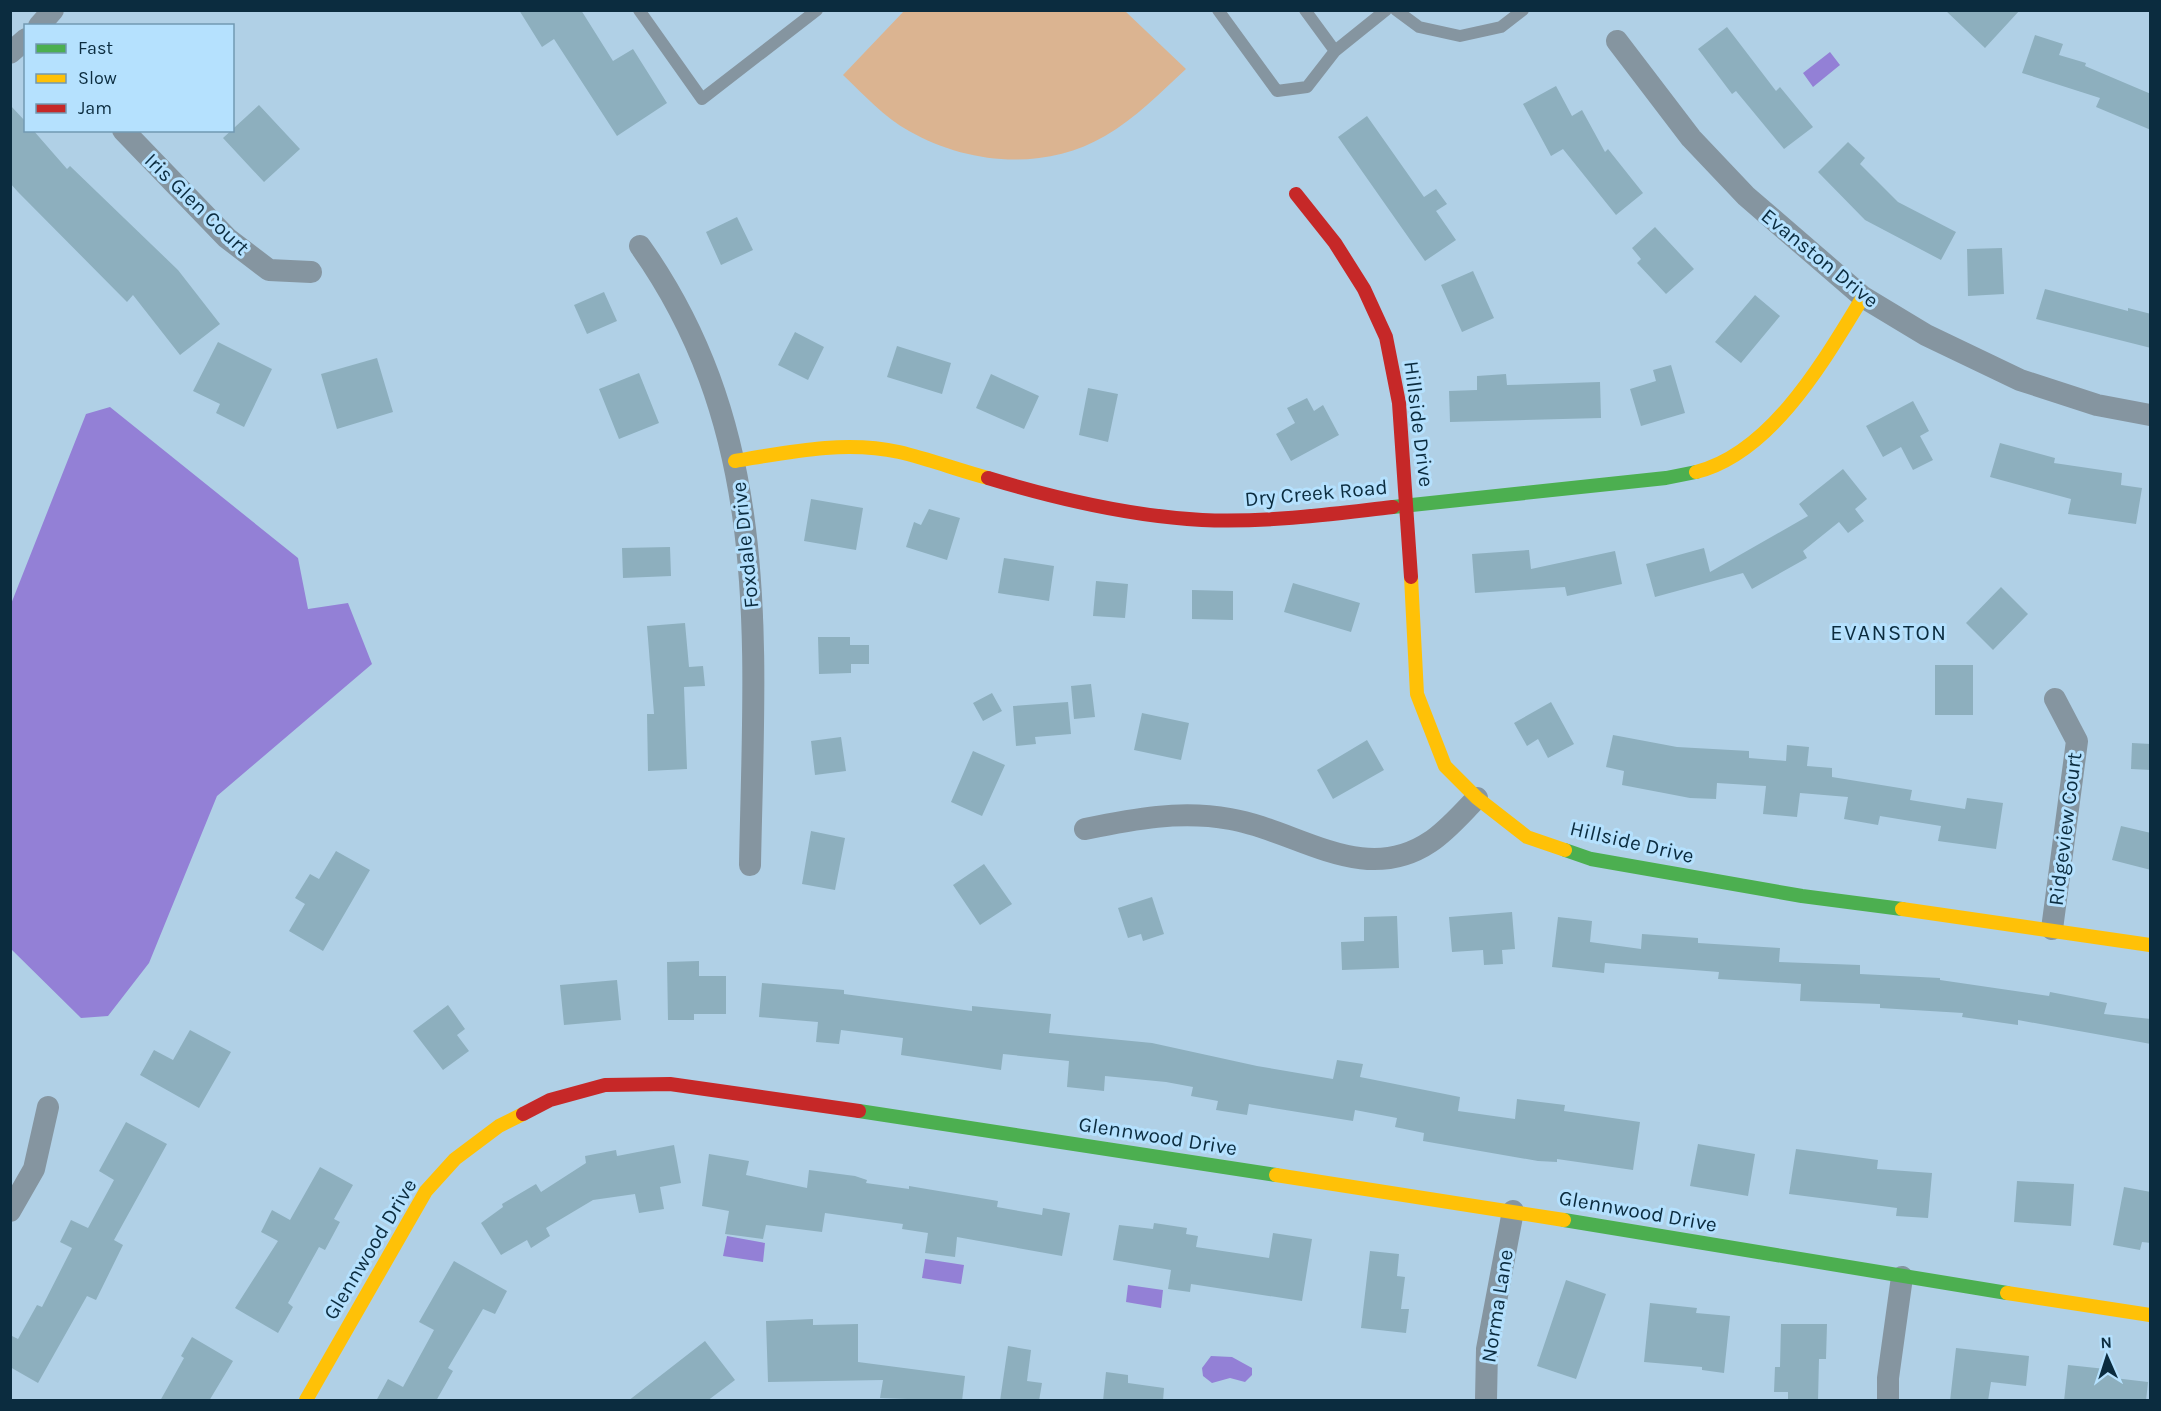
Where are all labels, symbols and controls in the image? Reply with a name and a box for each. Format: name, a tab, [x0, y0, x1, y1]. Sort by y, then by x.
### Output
legend	[24, 24, 234, 132]
text: Fast	[78, 37, 113, 59]
text: Slow	[78, 67, 117, 89]
text: Jam	[78, 97, 112, 119]
street label: Iris Glen Court	[140, 148, 254, 260]
street label: Evanston Drive	[1757, 203, 1883, 313]
street label: Hillside Drive	[1399, 360, 1439, 488]
street label: Dry Creek Road	[1244, 475, 1388, 511]
street label: Foxdale Drive	[726, 480, 764, 610]
district label: EVANSTON	[1830, 620, 1948, 646]
street label: Ridgeview Court	[2044, 751, 2086, 907]
street label: Hillside Drive	[1568, 816, 1696, 868]
street label: Glennwood Drive	[1077, 1112, 1239, 1160]
street label: Glennwood Drive	[318, 1174, 422, 1324]
street label: Glennwood Drive	[1557, 1185, 1719, 1237]
street label: Norma Lane	[1476, 1248, 1518, 1364]
north arrow	[2077, 1327, 2137, 1387]
text: N	[2100, 1333, 2112, 1352]

